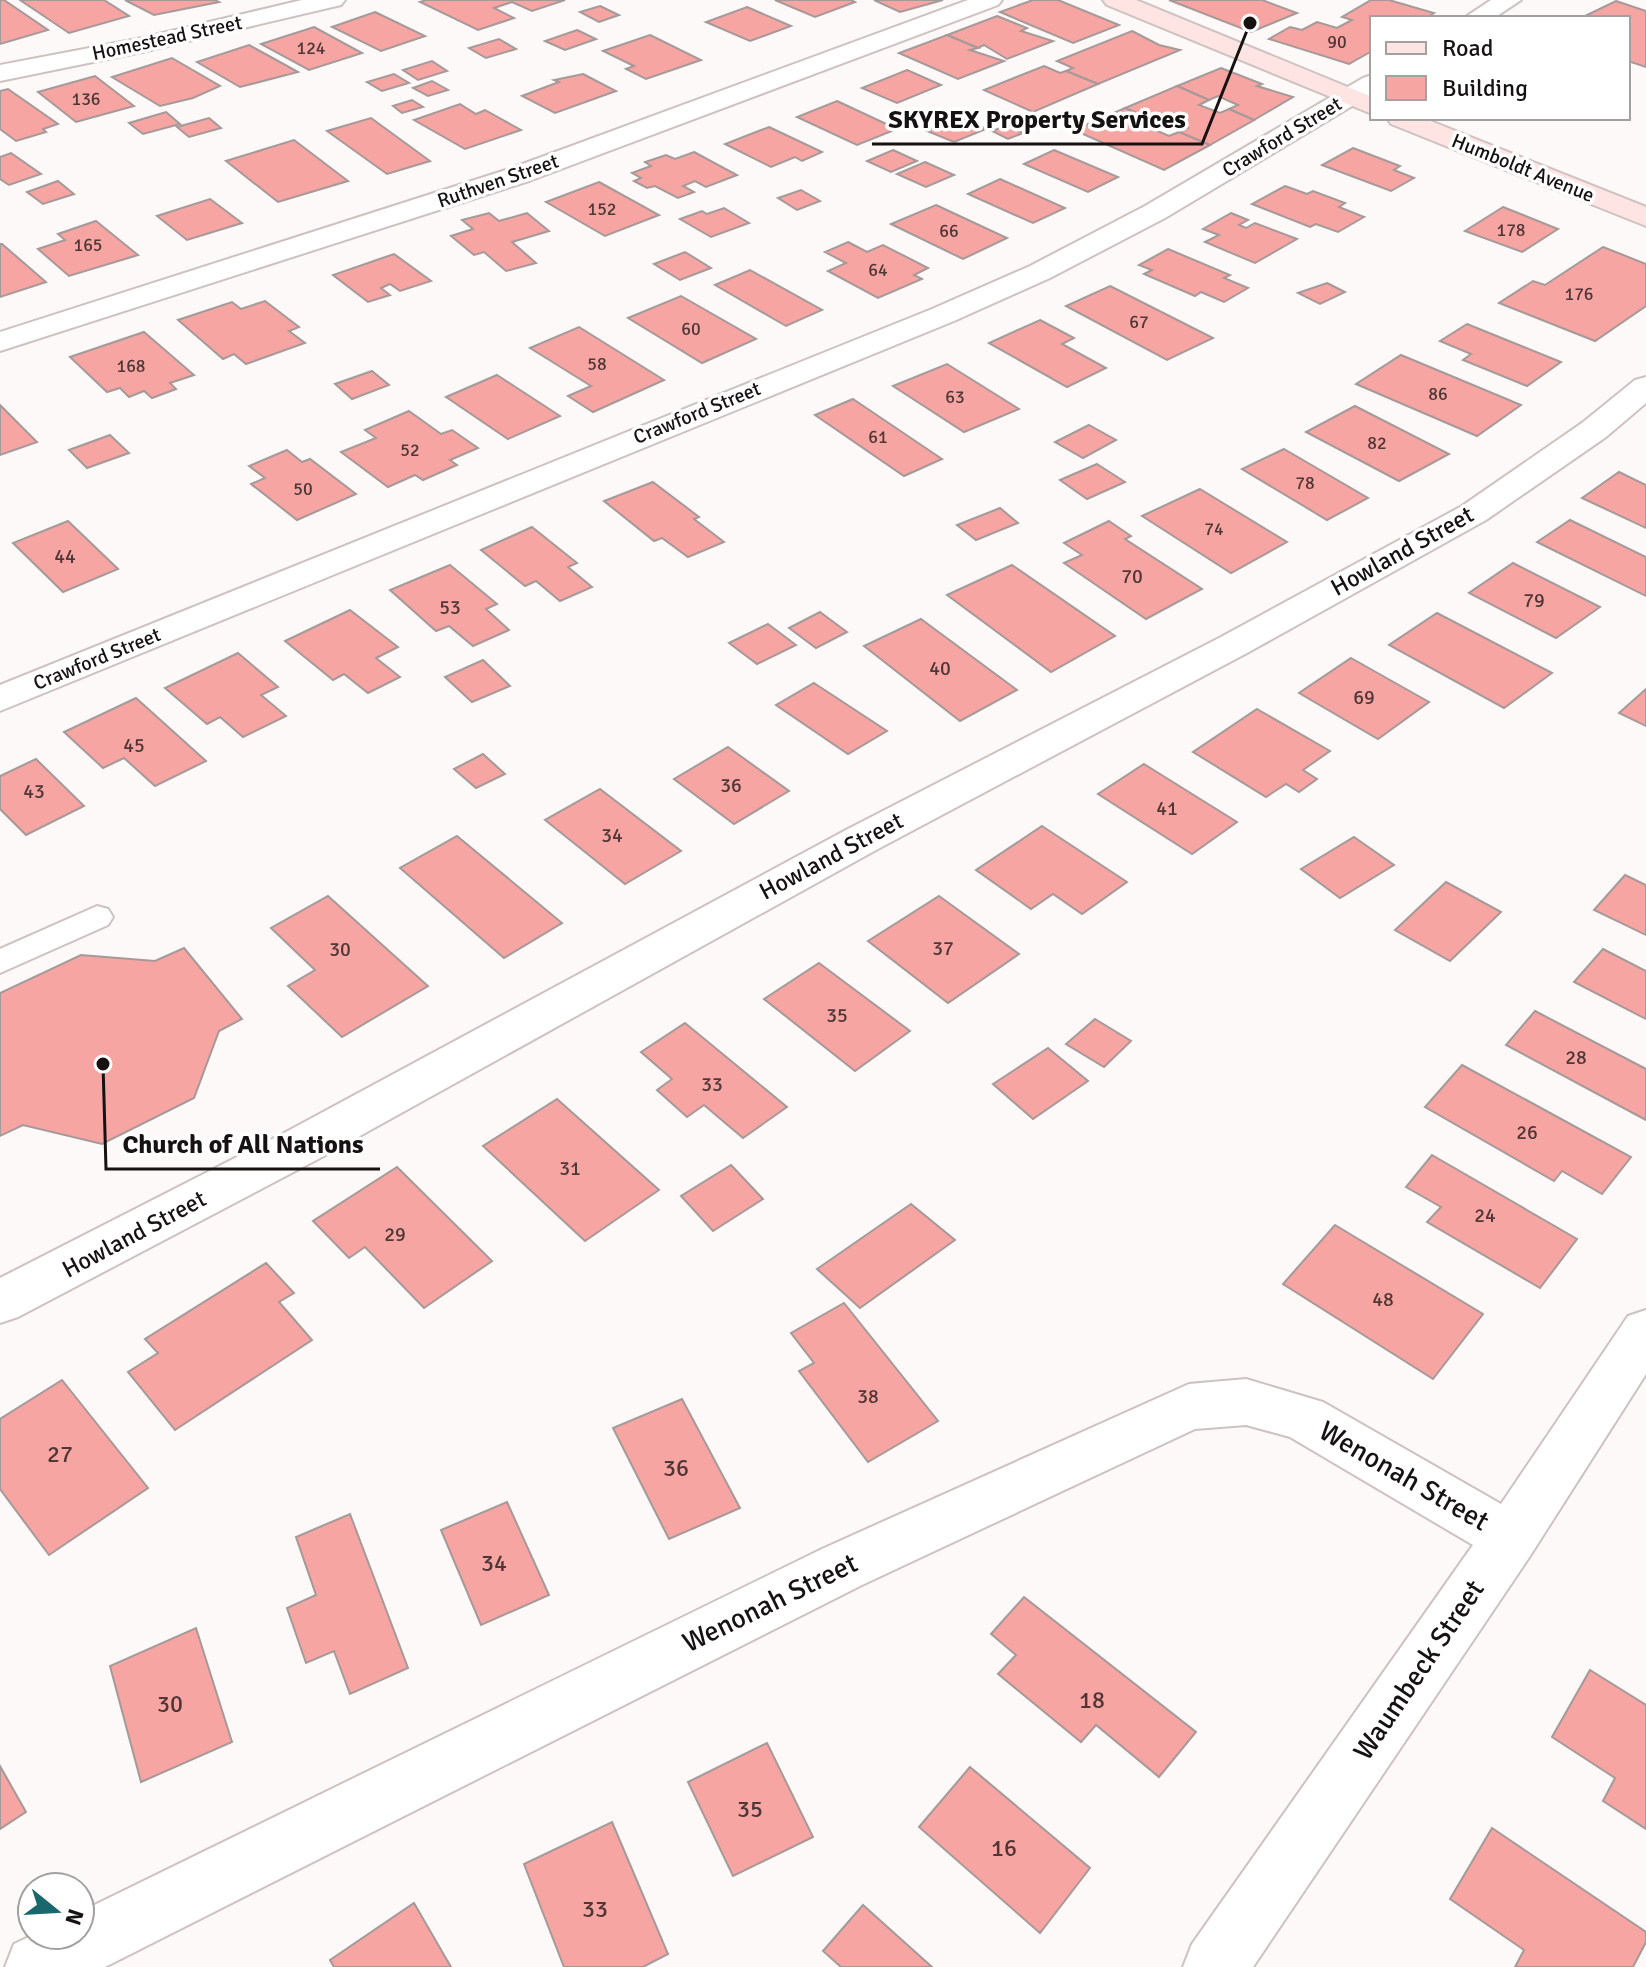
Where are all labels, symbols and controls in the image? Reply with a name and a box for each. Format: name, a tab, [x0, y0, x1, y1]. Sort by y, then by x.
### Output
street label: Homestead Street	[90, 10, 244, 66]
legend	[1370, 16, 1630, 120]
house number: 90	[1327, 31, 1347, 53]
text: Road	[1442, 33, 1493, 63]
house number: 124	[296, 37, 326, 59]
text: Building	[1442, 73, 1528, 103]
house number: 136	[71, 88, 101, 110]
street label: Crawford Street	[1218, 91, 1346, 183]
callout: SKYREX Property Services	[872, 94, 1202, 144]
text: SKYREX Property Services	[888, 104, 1186, 136]
street label: Humboldt Avenue	[1448, 128, 1598, 208]
street label: Ruthven Street	[434, 149, 562, 213]
house number: 152	[587, 198, 617, 220]
house number: 178	[1496, 219, 1526, 241]
house number: 66	[939, 220, 959, 242]
house number: 165	[73, 234, 103, 256]
house number: 64	[868, 259, 888, 281]
house number: 176	[1564, 283, 1594, 305]
house number: 67	[1129, 311, 1149, 333]
house number: 60	[681, 318, 701, 340]
house number: 58	[587, 353, 607, 375]
house number: 168	[116, 355, 146, 377]
street label: Crawford Street	[630, 376, 764, 450]
house number: 86	[1428, 383, 1448, 405]
house number: 63	[945, 386, 965, 408]
house number: 61	[868, 426, 888, 448]
house number: 82	[1367, 432, 1387, 454]
house number: 52	[400, 439, 420, 461]
house number: 78	[1295, 472, 1315, 494]
house number: 50	[293, 478, 313, 500]
street label: Howland Street	[1325, 499, 1479, 603]
house number: 74	[1204, 518, 1224, 540]
house number: 44	[54, 544, 76, 569]
house number: 70	[1121, 564, 1143, 589]
house number: 79	[1523, 588, 1545, 613]
house number: 53	[439, 595, 461, 620]
street label: Crawford Street	[30, 622, 164, 696]
house number: 40	[929, 656, 951, 681]
house number: 69	[1353, 685, 1375, 710]
house number: 45	[123, 733, 145, 758]
house number: 36	[720, 773, 742, 798]
house number: 43	[23, 779, 45, 804]
house number: 41	[1156, 796, 1178, 821]
street label: Howland Street	[754, 806, 908, 906]
house number: 34	[601, 823, 623, 848]
house number: 37	[932, 936, 954, 961]
house number: 30	[329, 937, 351, 962]
house number: 35	[826, 1003, 848, 1028]
house number: 28	[1565, 1045, 1587, 1070]
house number: 33	[701, 1072, 723, 1097]
callout: Church of All Nations	[106, 1119, 380, 1169]
house number: 26	[1516, 1120, 1538, 1145]
text: Church of All Nations	[122, 1129, 364, 1161]
house number: 31	[559, 1156, 581, 1181]
street label: Howland Street	[57, 1184, 211, 1284]
house number: 24	[1474, 1203, 1496, 1228]
house number: 29	[384, 1222, 406, 1247]
house number: 48	[1372, 1287, 1394, 1312]
house number: 38	[857, 1384, 879, 1409]
street label: Wenonah Street	[1313, 1414, 1495, 1538]
house number: 27	[47, 1439, 73, 1469]
house number: 36	[663, 1453, 689, 1483]
street label: Wenonah Street	[677, 1546, 863, 1660]
house number: 34	[481, 1548, 507, 1578]
street label: Waumbeck Street	[1346, 1573, 1492, 1766]
house number: 18	[1079, 1685, 1105, 1715]
house number: 30	[157, 1689, 183, 1719]
house number: 35	[737, 1794, 763, 1824]
house number: 16	[991, 1833, 1017, 1863]
north arrow	[16, 1871, 96, 1951]
house number: 33	[582, 1894, 608, 1924]
text: N	[59, 1906, 90, 1928]

